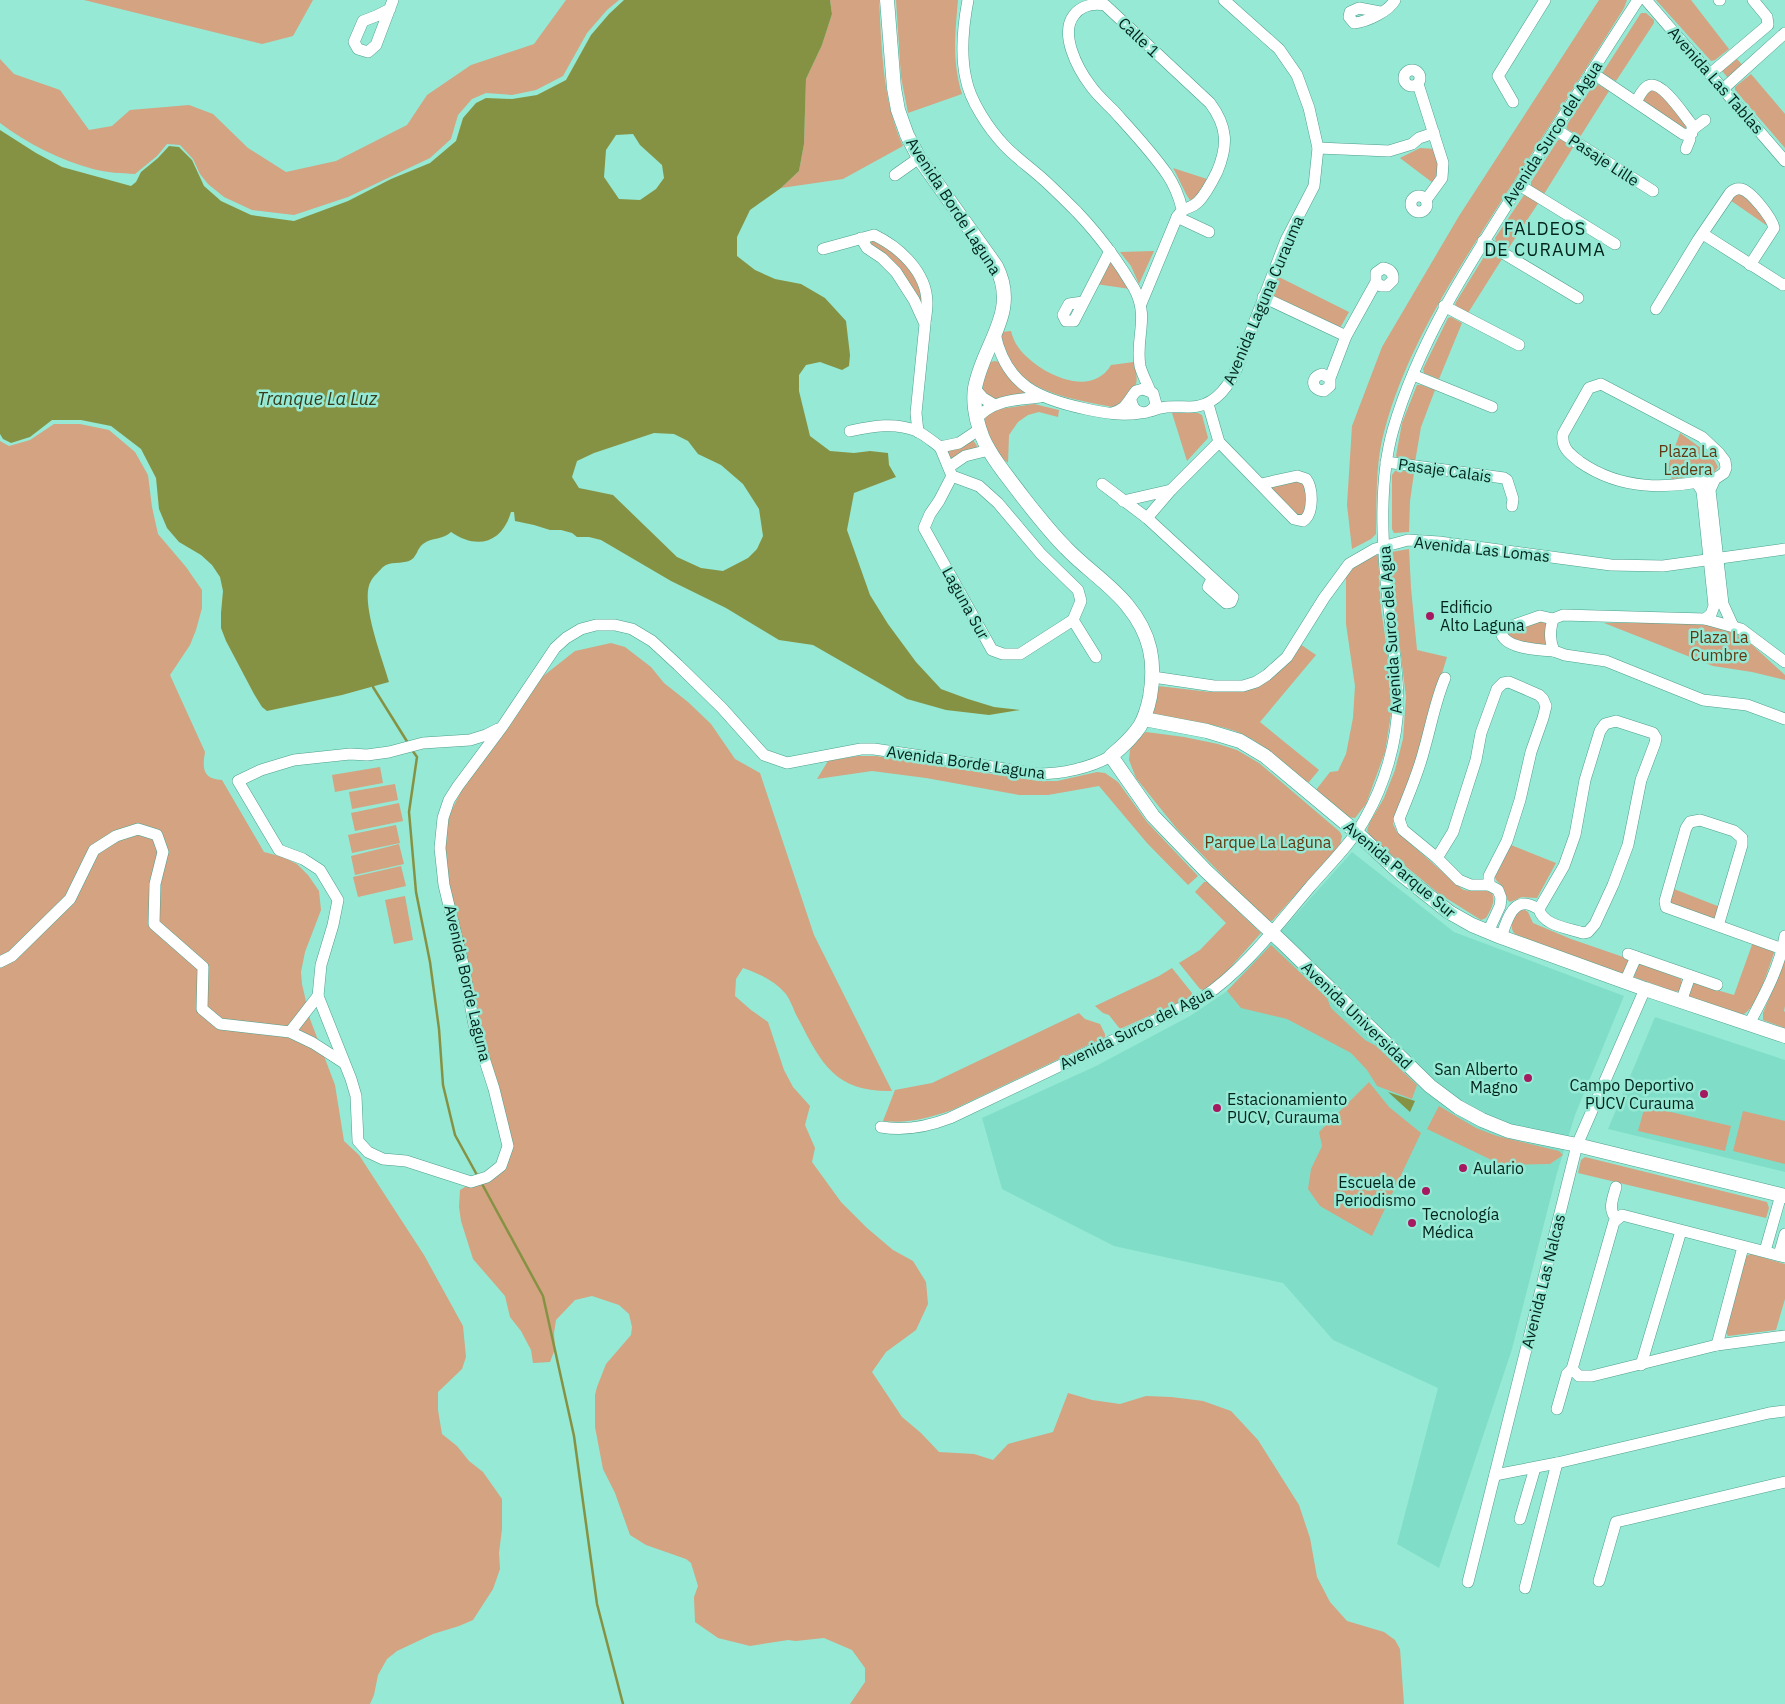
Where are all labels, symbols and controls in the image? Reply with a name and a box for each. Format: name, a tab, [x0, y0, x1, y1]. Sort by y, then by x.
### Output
street label: Calle 1	[1114, 13, 1164, 61]
street label: Avenida Las Tablas	[1664, 22, 1768, 138]
street label: Avenida Surco del Agua	[1498, 57, 1607, 209]
street label: Pasaje Lille	[1565, 130, 1643, 190]
street label: Avenida Borde Laguna	[902, 134, 1006, 279]
street label: Avenida Laguna Curauma	[1218, 212, 1308, 387]
district label: FALDEOS DE CURAUMA	[1484, 217, 1606, 261]
water label: Tranque La Luz	[257, 387, 378, 410]
park label: Plaza La Ladera	[1659, 441, 1718, 479]
street label: Pasaje Calais	[1397, 454, 1493, 486]
street label: Avenida Las Lomas	[1413, 532, 1551, 566]
street label: Avenida Surco del Agua	[1374, 545, 1406, 715]
street label: Laguna Sur	[938, 563, 994, 643]
place label: Edificio Alto Laguna	[1440, 597, 1525, 635]
marker: Edificio Alto Laguna	[1424, 610, 1436, 622]
park label: Plaza La Cumbre	[1690, 627, 1749, 665]
street label: Avenida Borde Laguna	[885, 741, 1047, 783]
street label: Avenida Parque Sur	[1340, 816, 1460, 922]
park label: Parque La Laguna	[1205, 832, 1332, 852]
street label: Avenida Borde Laguna	[440, 903, 496, 1064]
street label: Avenida Universidad	[1297, 957, 1417, 1073]
street label: Avenida Surco del Agua	[1056, 982, 1217, 1074]
place label: San Alberto Magno	[1434, 1059, 1518, 1097]
marker: San Alberto Magno	[1522, 1072, 1534, 1084]
place label: Campo Deportivo PUCV Curauma	[1570, 1075, 1694, 1113]
marker: Campo Deportivo PUCV Curauma	[1698, 1088, 1710, 1100]
place label: Estacionamiento PUCV, Curauma	[1227, 1089, 1347, 1127]
marker: Estacionamiento PUCV, Curauma	[1211, 1102, 1223, 1114]
place label: Aulario	[1473, 1158, 1524, 1178]
marker: Aulario	[1457, 1162, 1469, 1174]
place label: Escuela de Periodismo	[1335, 1172, 1416, 1210]
marker: Escuela de Periodismo	[1420, 1185, 1432, 1197]
place label: Tecnología Médica	[1422, 1204, 1500, 1242]
street label: Avenida Las Nalcas	[1517, 1212, 1569, 1350]
marker: Tecnología Médica	[1406, 1217, 1418, 1229]

